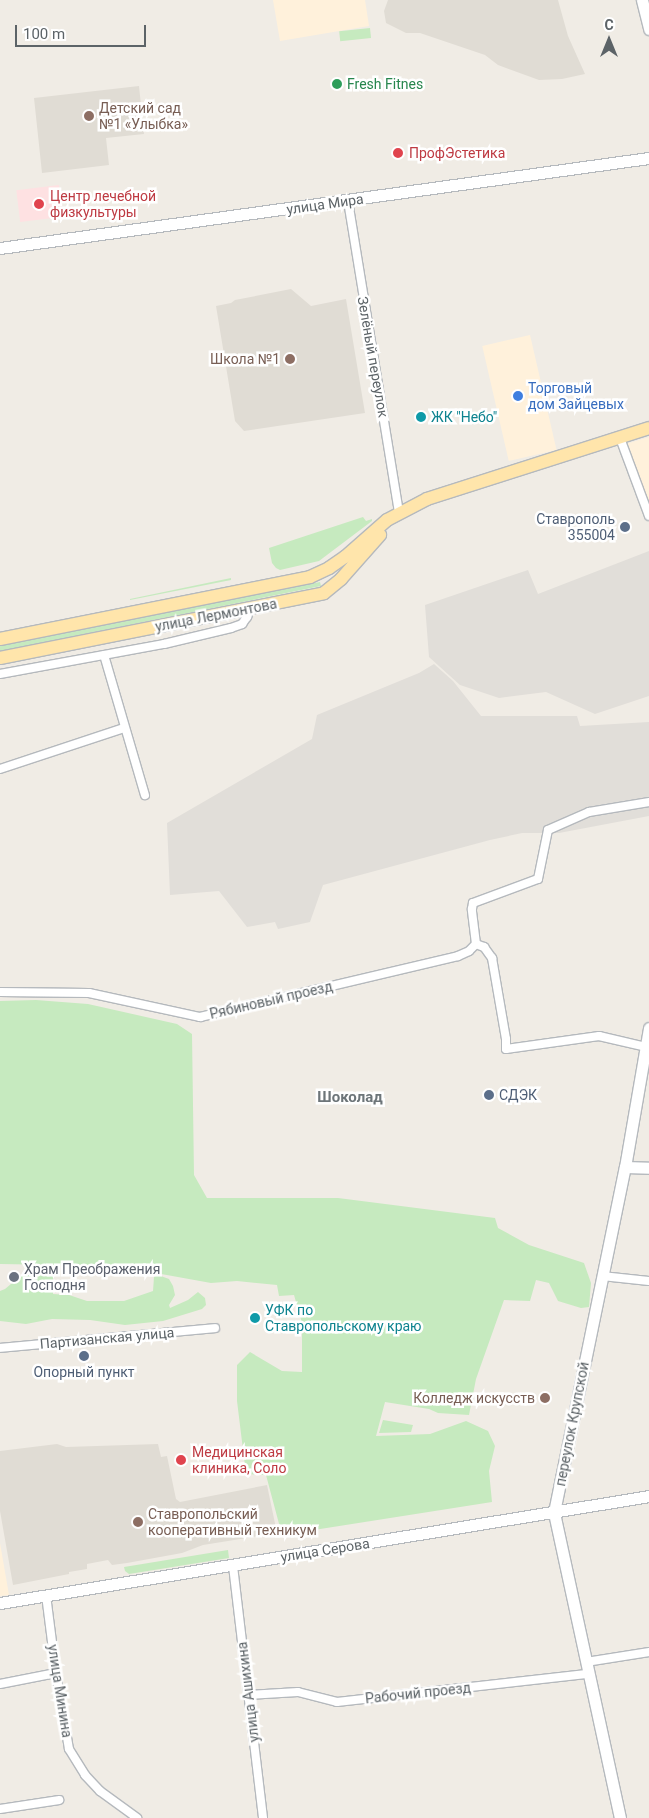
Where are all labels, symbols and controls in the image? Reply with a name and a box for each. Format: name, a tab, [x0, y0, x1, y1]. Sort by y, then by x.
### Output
scale bar	[18, 15, 149, 47]
north arrow	[584, 15, 634, 65]
text: С	[604, 17, 614, 33]
text: 100 m	[23, 25, 65, 43]
place label: Fresh Fitnes	[347, 76, 423, 92]
marker: Fresh Fitnes	[331, 78, 343, 90]
place label: Детский сад №1 «Улыбка»	[99, 100, 188, 132]
marker: Детский сад №1 «Улыбка»	[83, 110, 95, 122]
place label: ПрофЭстетика	[409, 145, 505, 161]
marker: ПрофЭстетика	[391, 146, 405, 160]
place label: Центр лечебной физкультуры	[50, 188, 156, 220]
street label: улица Мира	[285, 190, 365, 218]
marker: Центр лечебной физкультуры	[32, 197, 46, 211]
street label: Зелёный переулок	[354, 295, 392, 419]
place label: Школа №1	[210, 351, 280, 367]
marker: Школа №1	[284, 353, 296, 365]
place label: Торговый дом Зайцевых	[528, 380, 624, 412]
marker: Торговый дом Зайцевых	[512, 390, 524, 402]
place label: ЖК "Небо"	[431, 409, 497, 425]
marker: ЖК "Небо"	[415, 411, 427, 423]
place label: Ставрополь 355004	[536, 511, 615, 544]
marker: Ставрополь 355004	[619, 521, 631, 533]
street label: улица Лермонтова	[154, 595, 278, 635]
street label: Рябиновый проезд	[208, 978, 334, 1022]
place label: СДЭК	[499, 1087, 537, 1103]
district label: Шоколад	[317, 1089, 383, 1107]
marker: СДЭК	[483, 1089, 495, 1101]
place label: Храм Преображения Господня	[24, 1261, 160, 1294]
marker: Храм Преображения Господня	[8, 1271, 20, 1283]
place label: УФК по Ставропольскому краю	[265, 1302, 422, 1334]
marker: УФК по Ставропольскому краю	[249, 1312, 261, 1324]
street label: Партизанская улица	[39, 1324, 175, 1352]
marker: Опорный пункт	[78, 1350, 90, 1362]
street label: переулок Крупской	[552, 1360, 592, 1488]
place label: Опорный пункт	[33, 1364, 135, 1380]
place label: Колледж искусств	[413, 1390, 535, 1406]
marker: Колледж искусств	[539, 1392, 551, 1404]
place label: Медицинская клиника, Соло	[192, 1444, 286, 1476]
marker: Медицинская клиника, Соло	[174, 1453, 188, 1467]
place label: Ставропольский кооперативный техникум	[148, 1506, 317, 1538]
marker: Ставропольский кооперативный техникум	[132, 1516, 144, 1528]
street label: улица Серова	[279, 1535, 371, 1565]
street label: улица Ашихина	[233, 1641, 263, 1743]
street label: улица Минина	[44, 1643, 76, 1739]
street label: Рабочий проезд	[364, 1679, 472, 1707]

